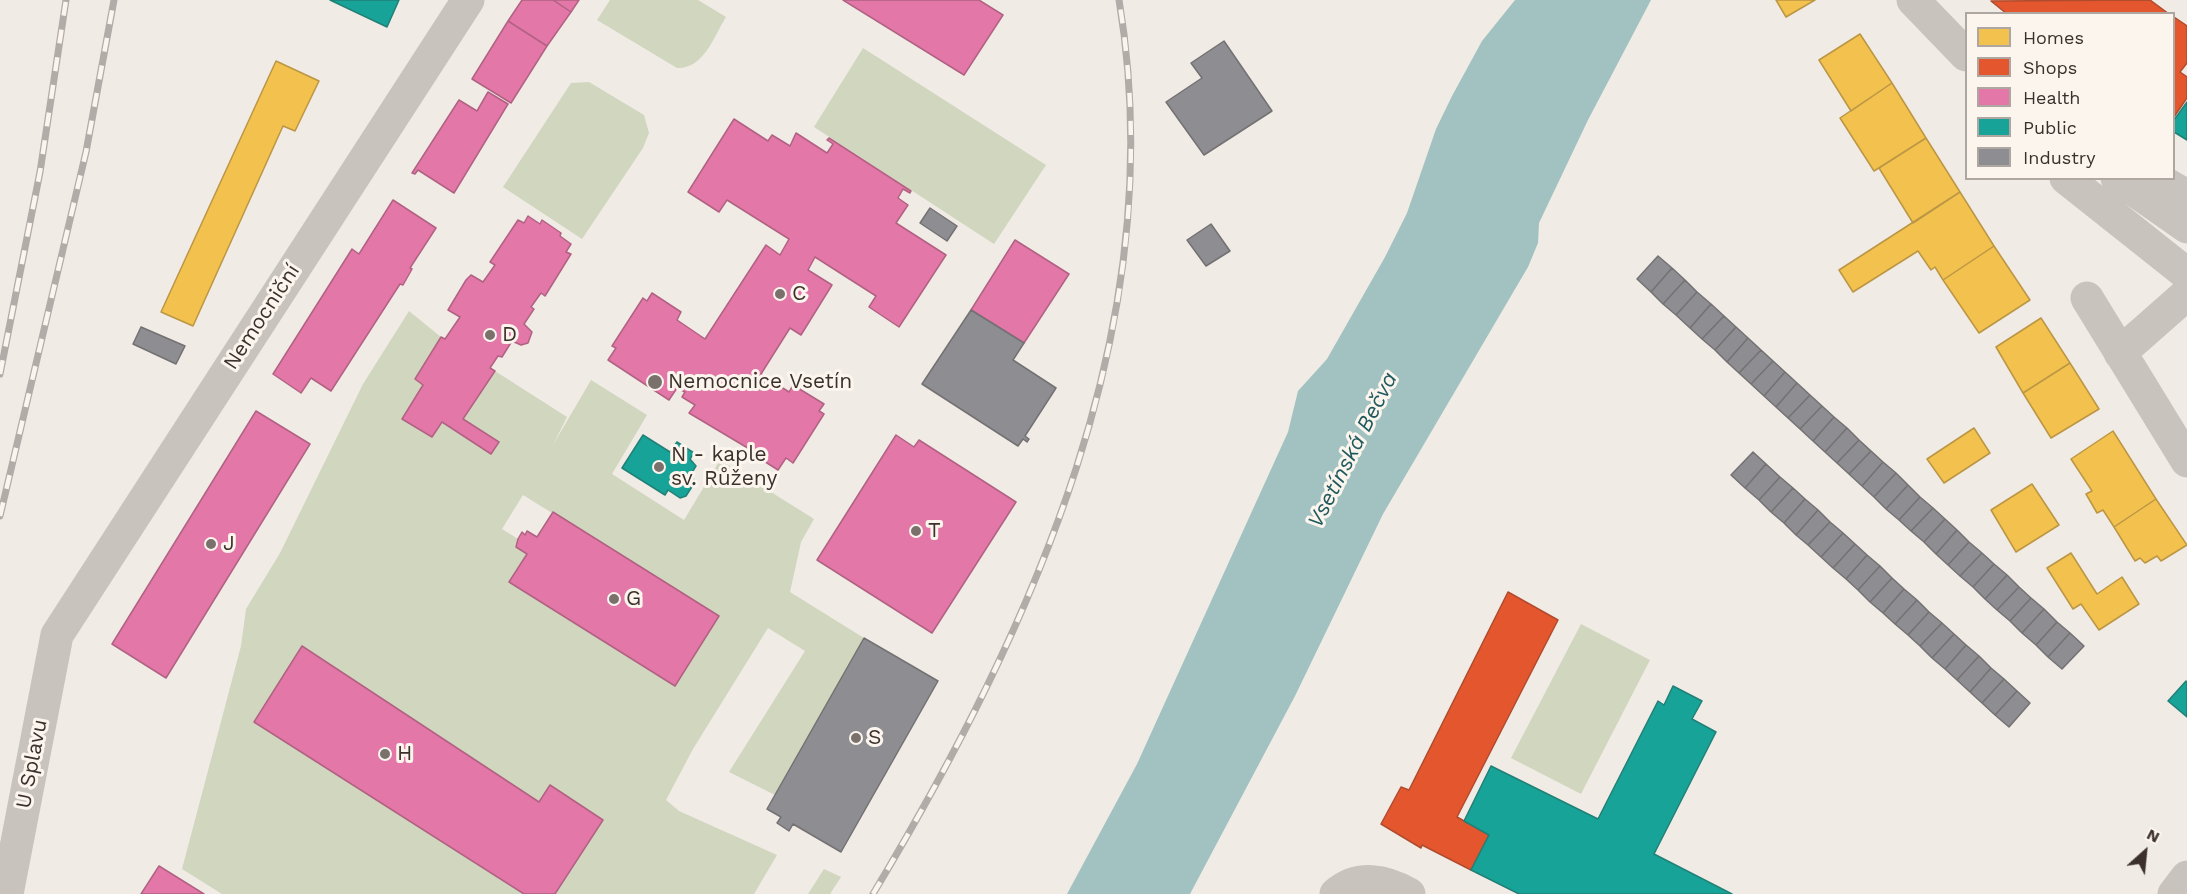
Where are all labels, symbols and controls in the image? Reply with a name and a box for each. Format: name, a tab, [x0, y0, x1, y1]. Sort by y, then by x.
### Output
legend	[1965, 12, 2175, 180]
text: Homes	[2023, 27, 2084, 48]
text: Shops	[2023, 57, 2077, 78]
text: Health	[2023, 87, 2080, 108]
text: Public	[2023, 117, 2077, 138]
text: Industry	[2023, 147, 2095, 168]
street label: Nemocniční	[219, 260, 305, 374]
place label: C	[792, 281, 806, 307]
marker: C	[773, 287, 787, 301]
place label: D	[502, 322, 517, 348]
marker: D	[483, 328, 497, 342]
water label: Vsetínská Bečva	[1303, 368, 1403, 532]
place label: Nemocnice Vsetín	[668, 369, 852, 395]
marker: Nemocnice Vsetín	[646, 373, 664, 391]
place label: N - kaple sv. Růženy	[671, 442, 777, 492]
marker: N - kaple sv. Růženy	[652, 460, 666, 474]
place label: T	[928, 518, 941, 544]
marker: T	[909, 524, 923, 538]
place label: J	[223, 531, 235, 557]
marker: J	[204, 537, 218, 551]
place label: G	[626, 586, 641, 612]
marker: G	[607, 592, 621, 606]
street label: U Splavu	[11, 717, 53, 811]
place label: S	[868, 725, 881, 751]
marker: S	[849, 731, 863, 745]
place label: H	[397, 741, 412, 767]
marker: H	[378, 747, 392, 761]
north arrow	[2115, 822, 2175, 882]
text: N	[2144, 824, 2163, 847]

